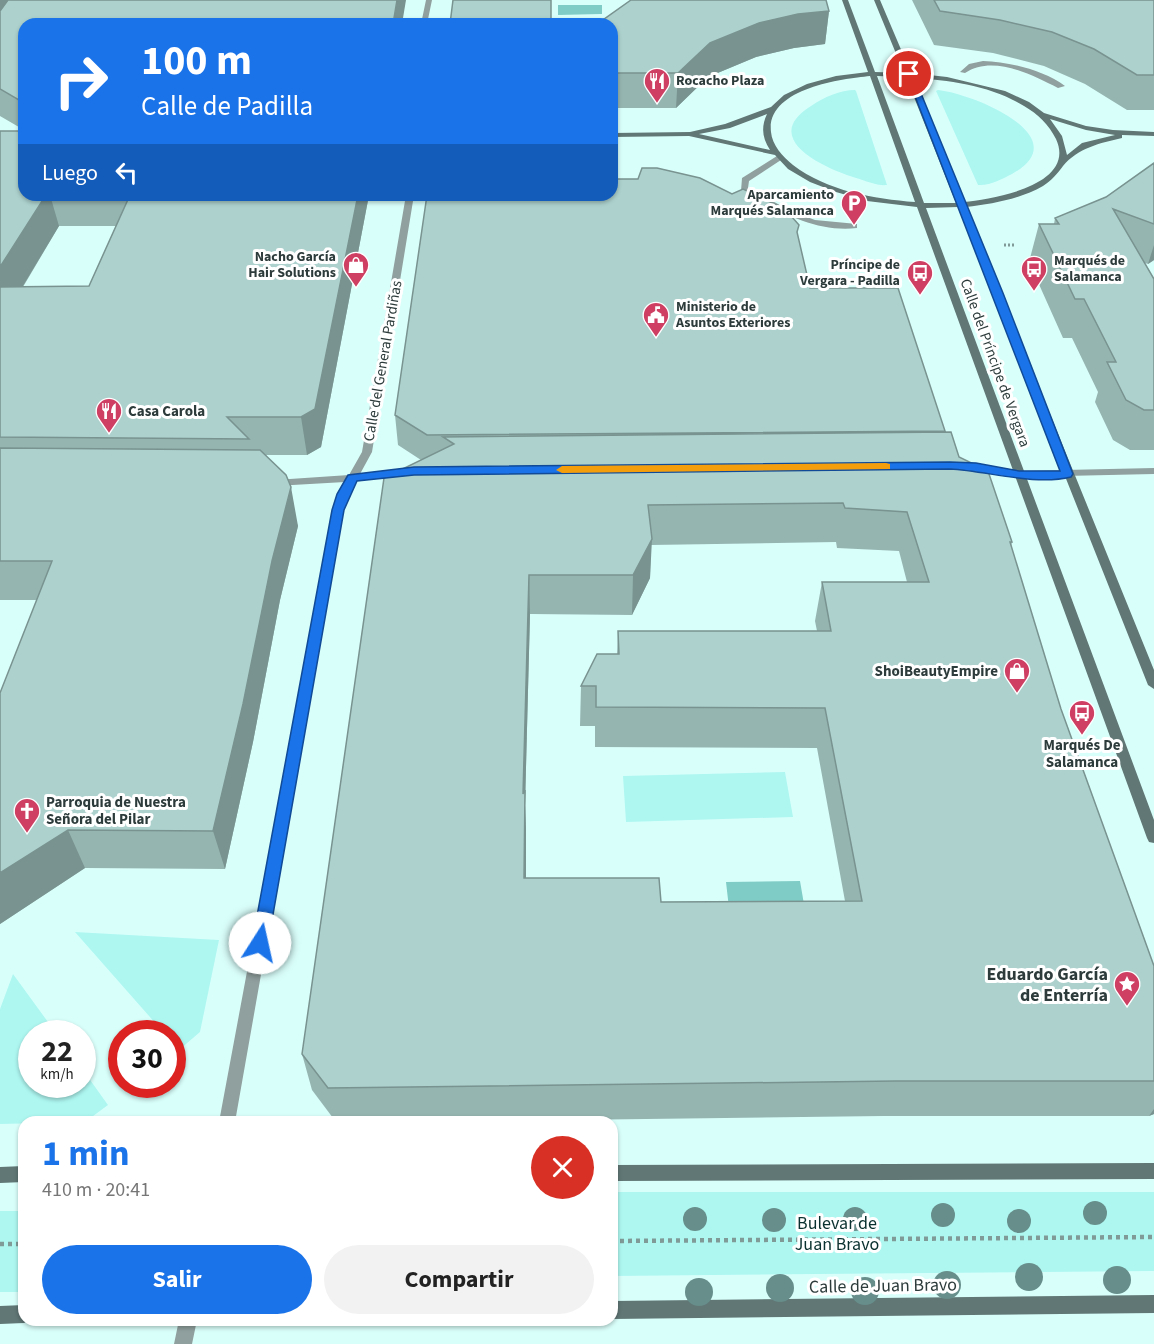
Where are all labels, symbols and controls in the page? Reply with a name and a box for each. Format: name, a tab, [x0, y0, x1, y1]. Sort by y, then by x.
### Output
text: 100 m	[141, 31, 252, 91]
icon: right	[42, 42, 120, 120]
pin	[883, 48, 934, 99]
icon: arrive	[892, 57, 925, 90]
restaurant icon: Rocacho Plaza	[642, 66, 672, 104]
place label: Rocacho Plaza	[676, 71, 764, 91]
text: Calle de Padilla	[141, 87, 313, 126]
icon: left	[110, 156, 143, 189]
text: Luego	[42, 157, 98, 189]
place label: Aparcamiento Marqués Salamanca	[711, 185, 834, 221]
parking icon: Aparcamiento Marqués Salamanca	[839, 188, 869, 226]
place label: Nacho García Hair Solutions	[248, 247, 336, 283]
shop icon: Nacho García Hair Solutions	[341, 250, 371, 288]
place label: Marqués de Salamanca	[1054, 251, 1125, 287]
bus stop icon: Marqués de Salamanca	[1019, 254, 1049, 292]
place label: Príncipe de Vergara - Padilla	[799, 255, 900, 291]
bus stop icon: Príncipe de Vergara - Padilla	[905, 258, 935, 296]
street label: Calle del Príncipe de Vergara	[955, 276, 1035, 450]
street label: Calle del General Pardiñas	[359, 279, 407, 443]
place label: Ministerio de Asuntos Exteriores	[675, 297, 790, 333]
public building icon: Ministerio de Asuntos Exteriores	[641, 300, 671, 338]
restaurant icon: Casa Carola	[94, 396, 124, 434]
place label: Casa Carola	[128, 401, 205, 422]
shop icon: ShoiBeautyEmpire	[1002, 656, 1032, 694]
place label: ShoiBeautyEmpire	[875, 661, 998, 682]
bus stop icon: Marqués De Salamanca	[1067, 698, 1097, 736]
place label: Marqués De Salamanca	[1044, 735, 1121, 773]
place label: Parroquia de Nuestra Señora del Pilar	[46, 792, 186, 830]
church icon: Parroquia de Nuestra Señora del Pilar	[12, 796, 42, 834]
position arrow	[228, 911, 292, 975]
place label: Eduardo García de Enterría	[987, 962, 1108, 1008]
place icon: Eduardo García de Enterría	[1112, 969, 1142, 1007]
speed limit sign: 30	[108, 1020, 186, 1098]
text: 22	[41, 1030, 73, 1073]
text: km/h	[40, 1064, 74, 1085]
text: 1 min	[42, 1128, 130, 1179]
button: close	[531, 1136, 594, 1199]
text: 410 m · 20:41	[42, 1176, 150, 1204]
park label: Bulevar de Juan Bravo	[795, 1211, 879, 1257]
button: Salir	[42, 1245, 312, 1314]
button: Compartir	[324, 1245, 594, 1314]
street label: Calle de Juan Bravo	[809, 1272, 957, 1300]

